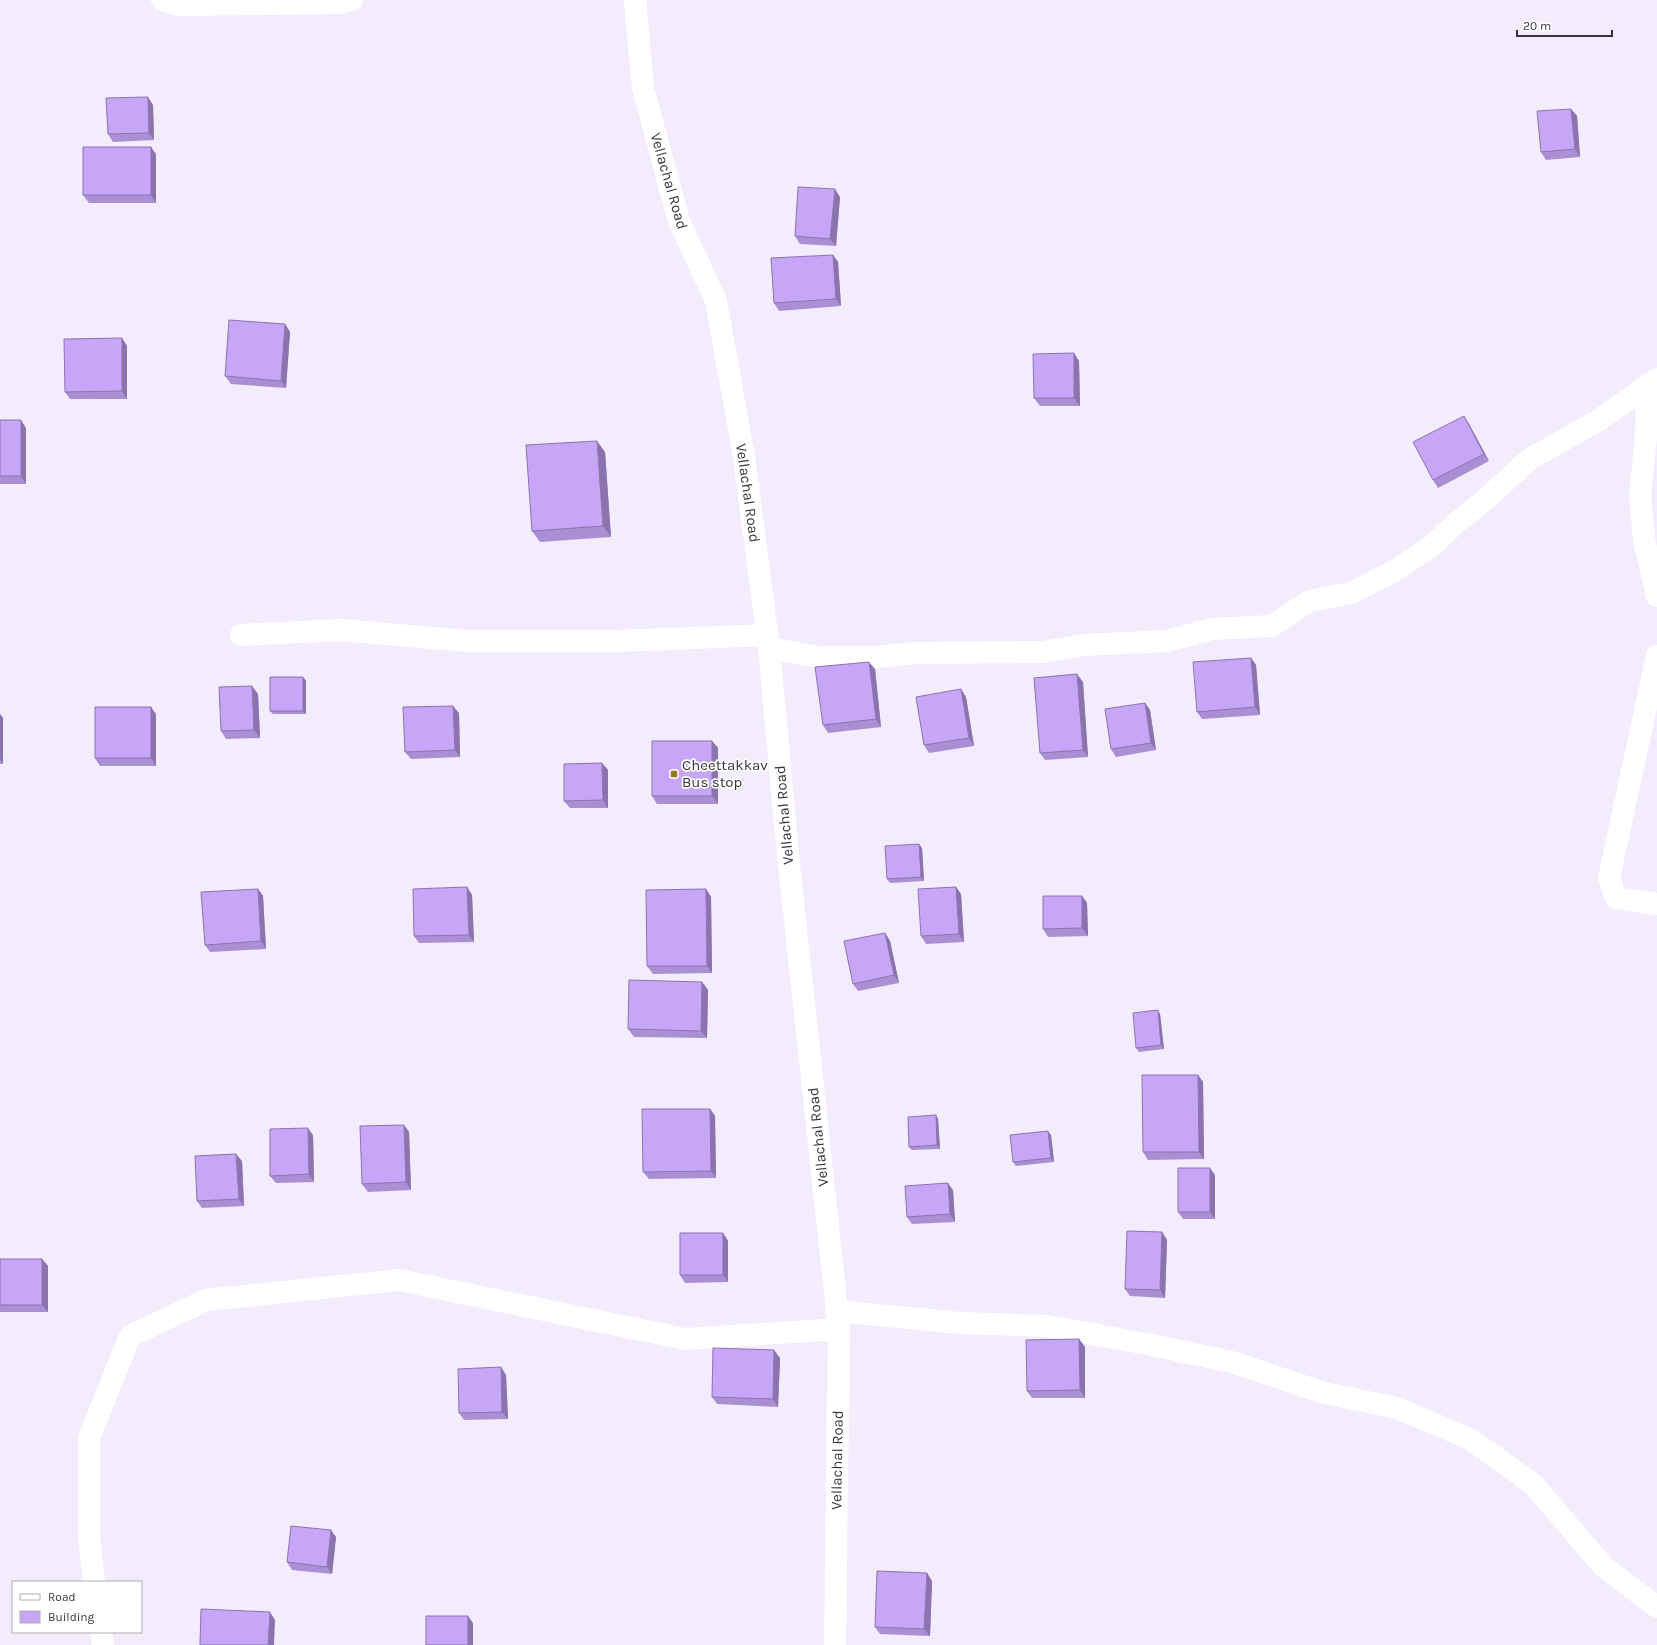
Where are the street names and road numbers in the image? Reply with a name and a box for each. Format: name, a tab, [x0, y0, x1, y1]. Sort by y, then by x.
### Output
street label: Vellachal Road	[647, 131, 691, 231]
street label: Vellachal Road	[732, 442, 764, 544]
street label: Vellachal Road	[771, 765, 797, 865]
street label: Vellachal Road	[804, 1086, 832, 1188]
street label: Vellachal Road	[827, 1410, 847, 1510]

